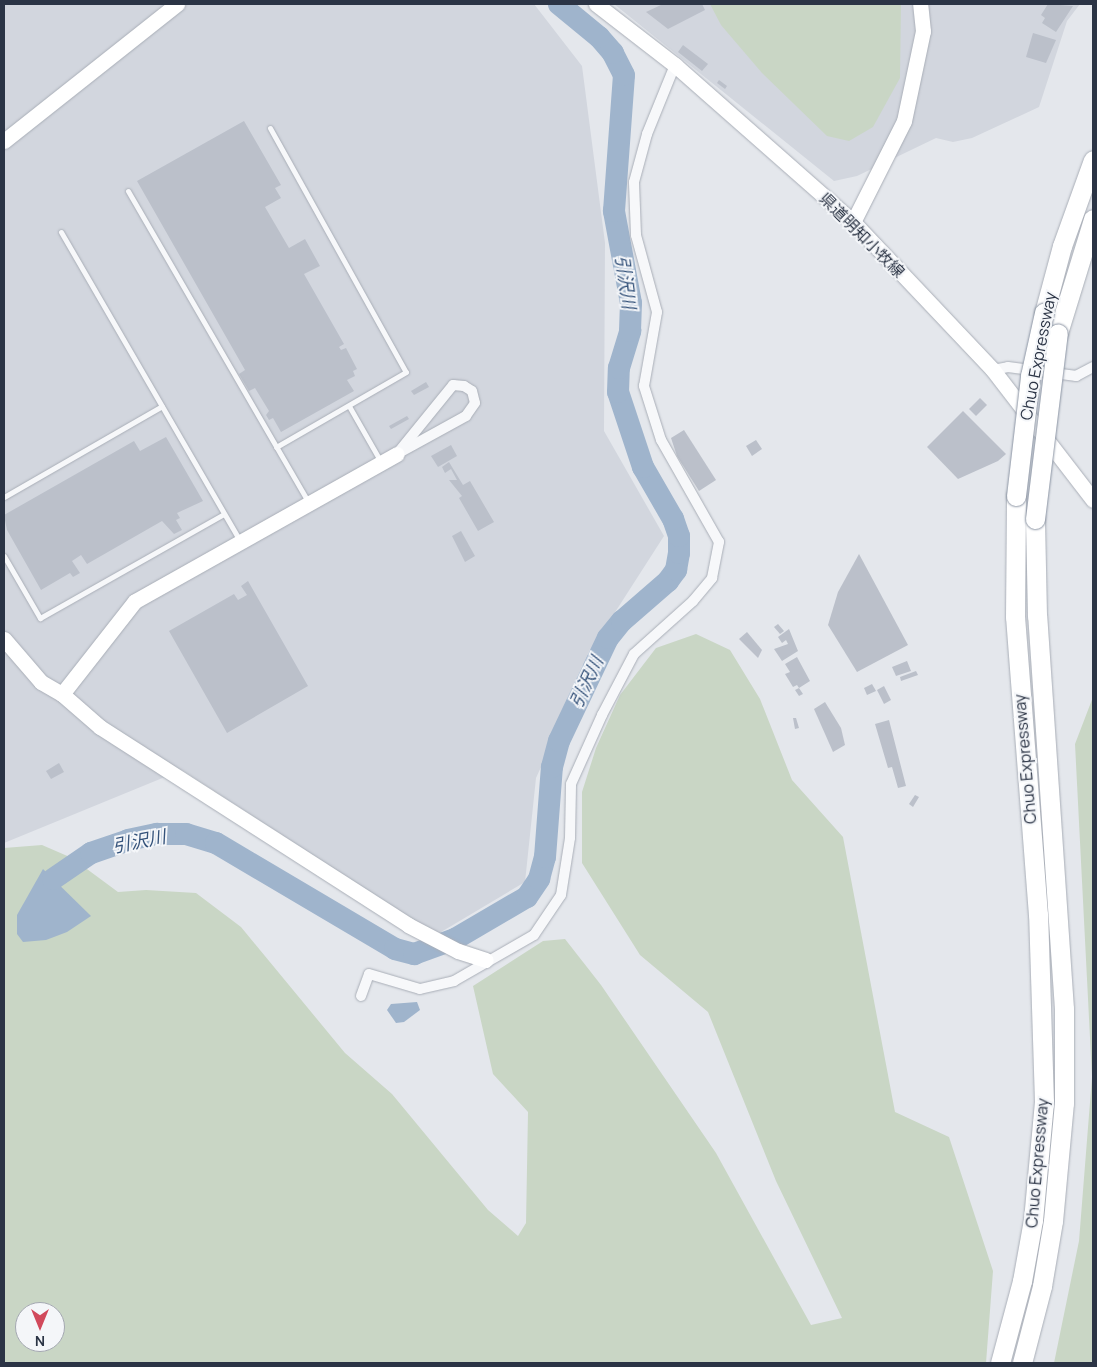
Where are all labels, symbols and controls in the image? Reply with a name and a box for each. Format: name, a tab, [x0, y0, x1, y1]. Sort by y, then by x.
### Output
street label: 県道明知小牧線	[816, 189, 908, 281]
water label: 引沢川	[612, 254, 640, 310]
street label: Chuo Expressway	[1016, 290, 1060, 422]
water label: 引沢川	[565, 653, 607, 711]
street label: Chuo Expressway	[1010, 693, 1040, 825]
water label: 引沢川	[110, 825, 168, 857]
street label: Chuo Expressway	[1022, 1097, 1052, 1229]
north arrow	[15, 1302, 65, 1352]
text: N	[35, 1332, 45, 1351]

